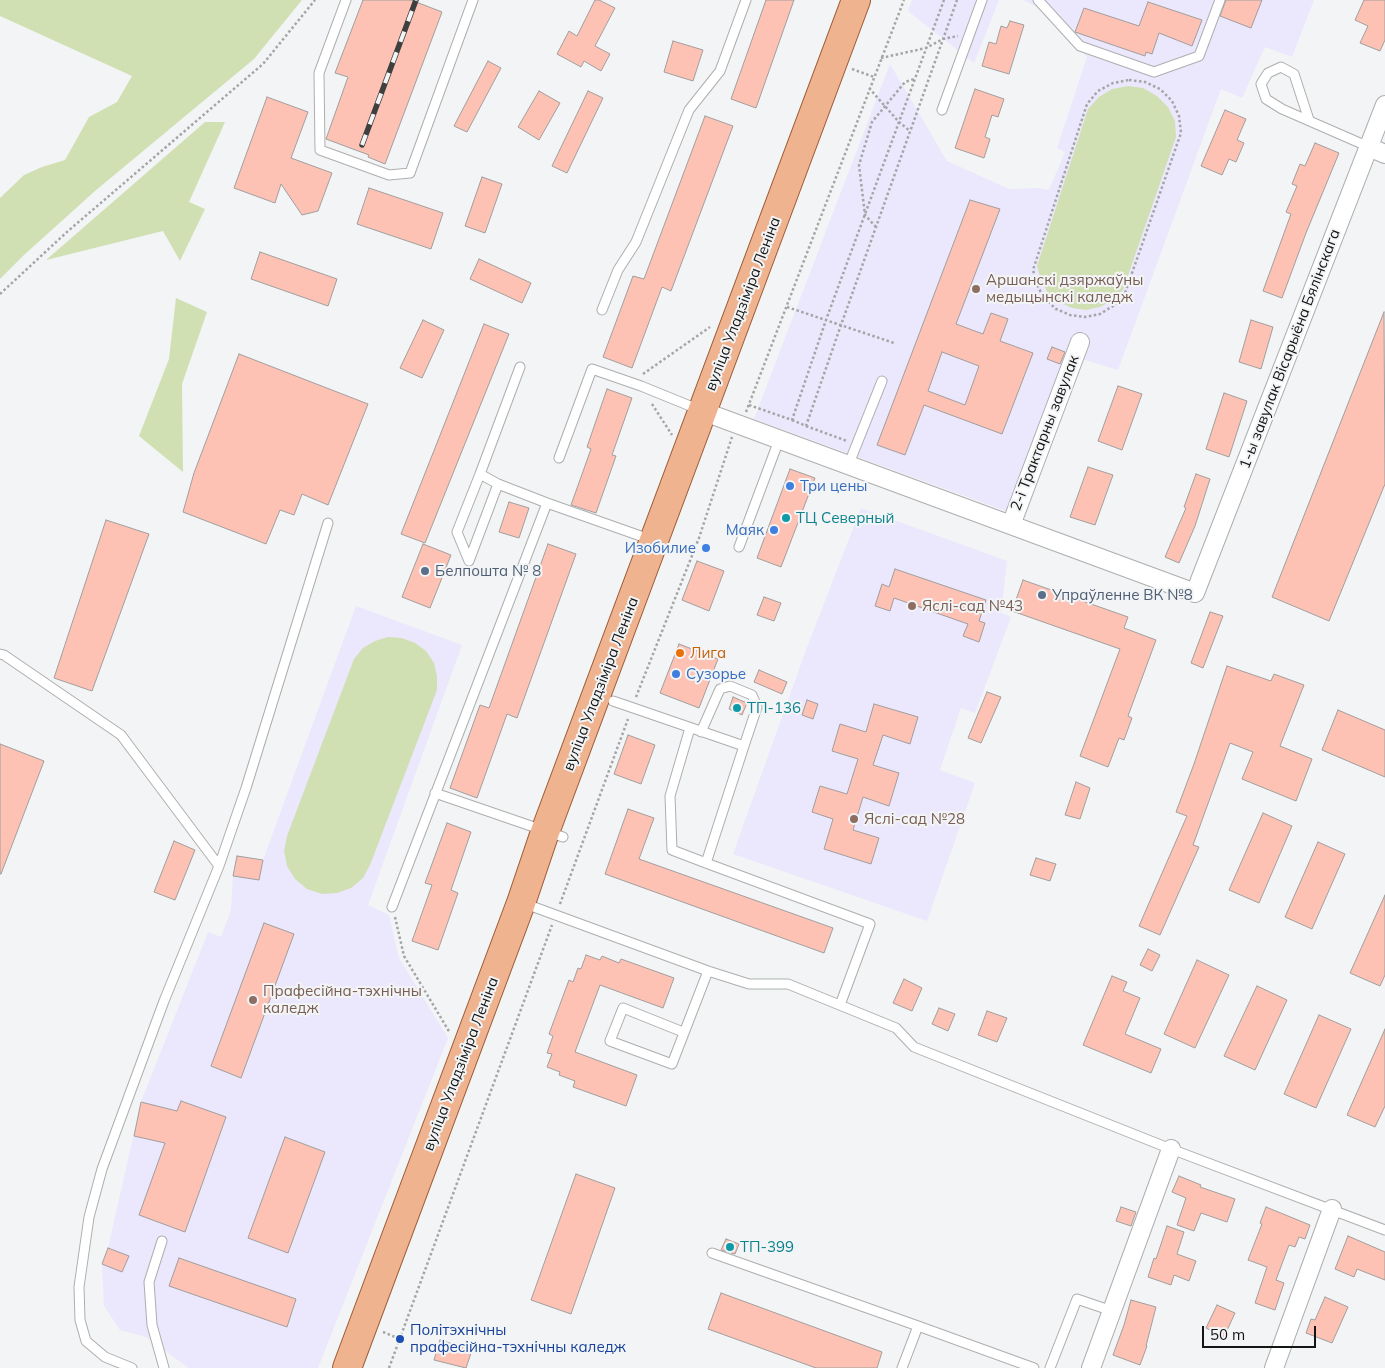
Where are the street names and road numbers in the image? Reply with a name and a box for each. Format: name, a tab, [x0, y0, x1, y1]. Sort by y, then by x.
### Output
street label: вуліца Уладзіміра Леніна	[702, 215, 784, 393]
street label: 1-ы завулак Вісарыёна Бялінскага	[1236, 227, 1344, 471]
street label: 2-і Трактарны завулак	[1007, 353, 1083, 513]
street label: вуліца Уладзіміра Леніна	[560, 595, 642, 773]
street label: вуліца Уладзіміра Леніна	[420, 975, 502, 1153]

